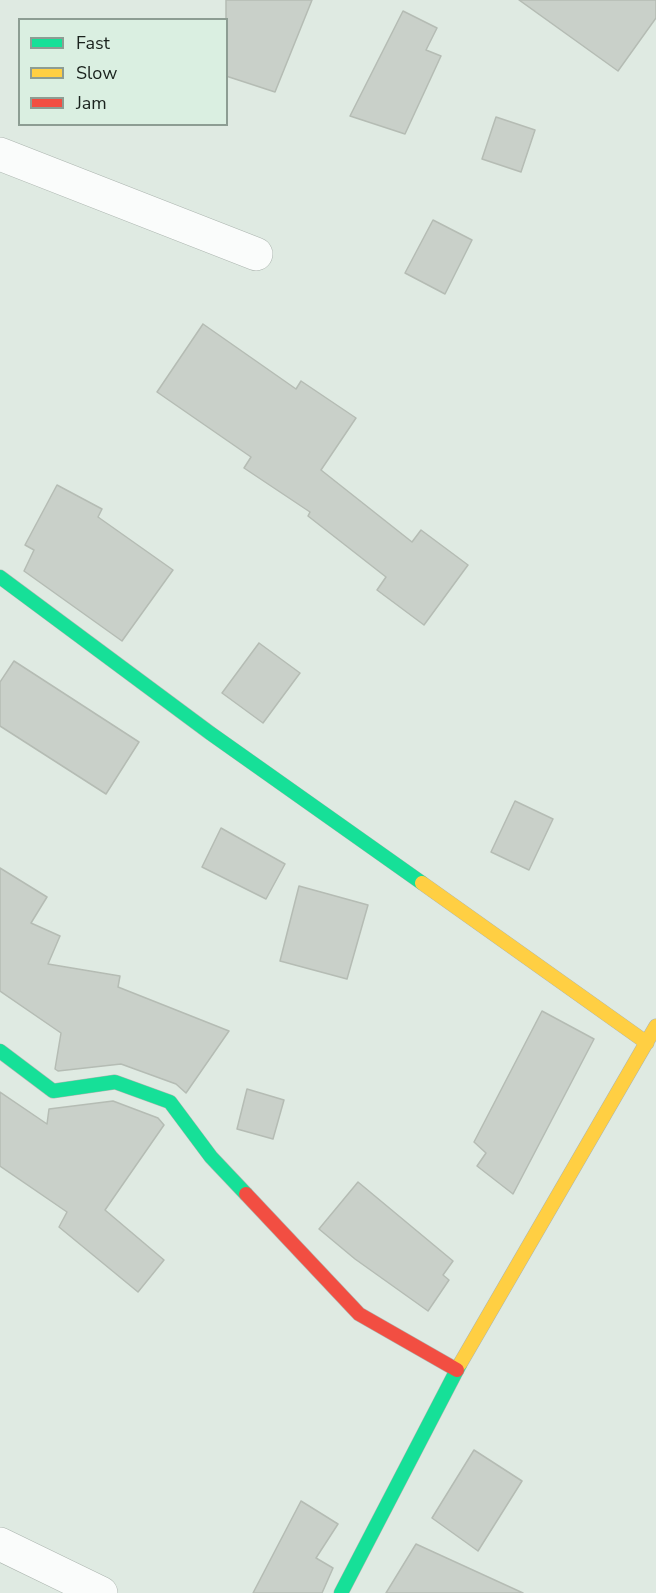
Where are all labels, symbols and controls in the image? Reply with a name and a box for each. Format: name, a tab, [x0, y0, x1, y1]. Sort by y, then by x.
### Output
legend	[18, 18, 228, 126]
text: Fast	[76, 31, 110, 55]
text: Slow	[76, 61, 117, 85]
text: Jam	[76, 91, 107, 115]

